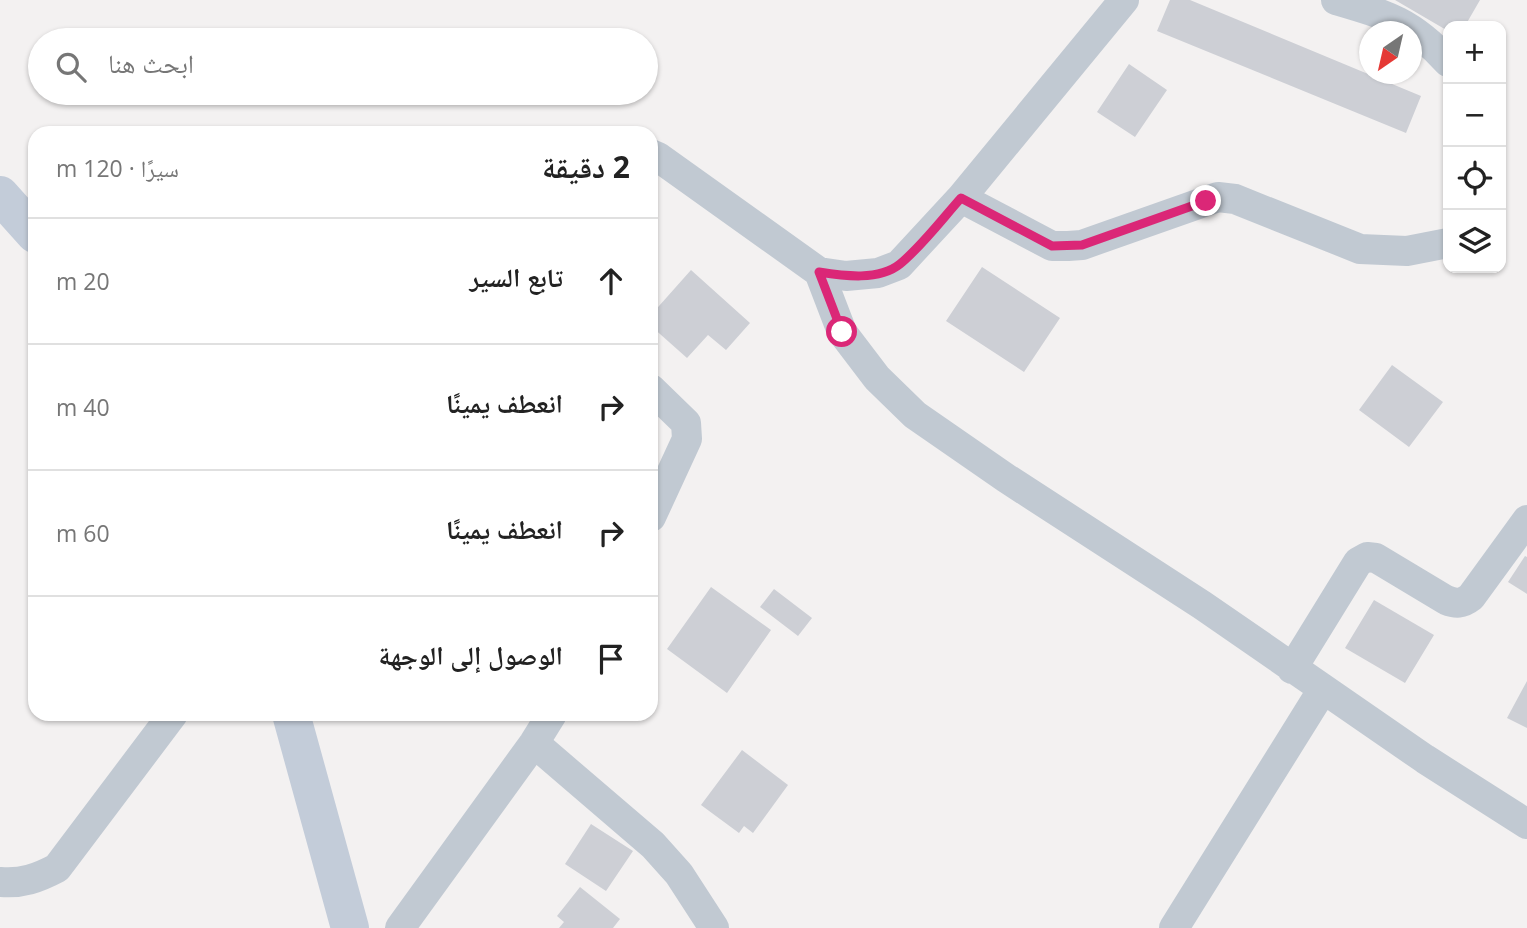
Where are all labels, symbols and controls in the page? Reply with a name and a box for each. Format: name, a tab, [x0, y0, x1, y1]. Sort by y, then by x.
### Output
north arrow	[1359, 21, 1422, 84]
map controls	[1443, 21, 1506, 273]
button: +	[1443, 21, 1506, 84]
search box	[28, 28, 658, 105]
text: ابحث هنا	[108, 45, 194, 81]
icon: search	[52, 48, 90, 86]
button: −	[1443, 84, 1506, 147]
text: 2 دقيقة	[542, 146, 630, 187]
button: locate	[1443, 147, 1506, 210]
text: سيرًا · 120 m	[56, 152, 179, 184]
route end	[1190, 185, 1221, 216]
button: layers	[1443, 210, 1506, 273]
text: تابع السير	[470, 259, 563, 295]
icon: ahead	[592, 262, 630, 300]
text: 20 m	[56, 265, 110, 297]
route start	[826, 316, 857, 347]
text: انعطف يمينًا	[446, 385, 563, 421]
icon: right	[592, 388, 630, 426]
text: 40 m	[56, 391, 110, 423]
text: انعطف يمينًا	[446, 511, 563, 547]
icon: right	[592, 514, 630, 552]
text: 60 m	[56, 517, 110, 549]
text: الوصول إلى الوجهة	[379, 637, 563, 673]
icon: arrive	[592, 640, 630, 678]

